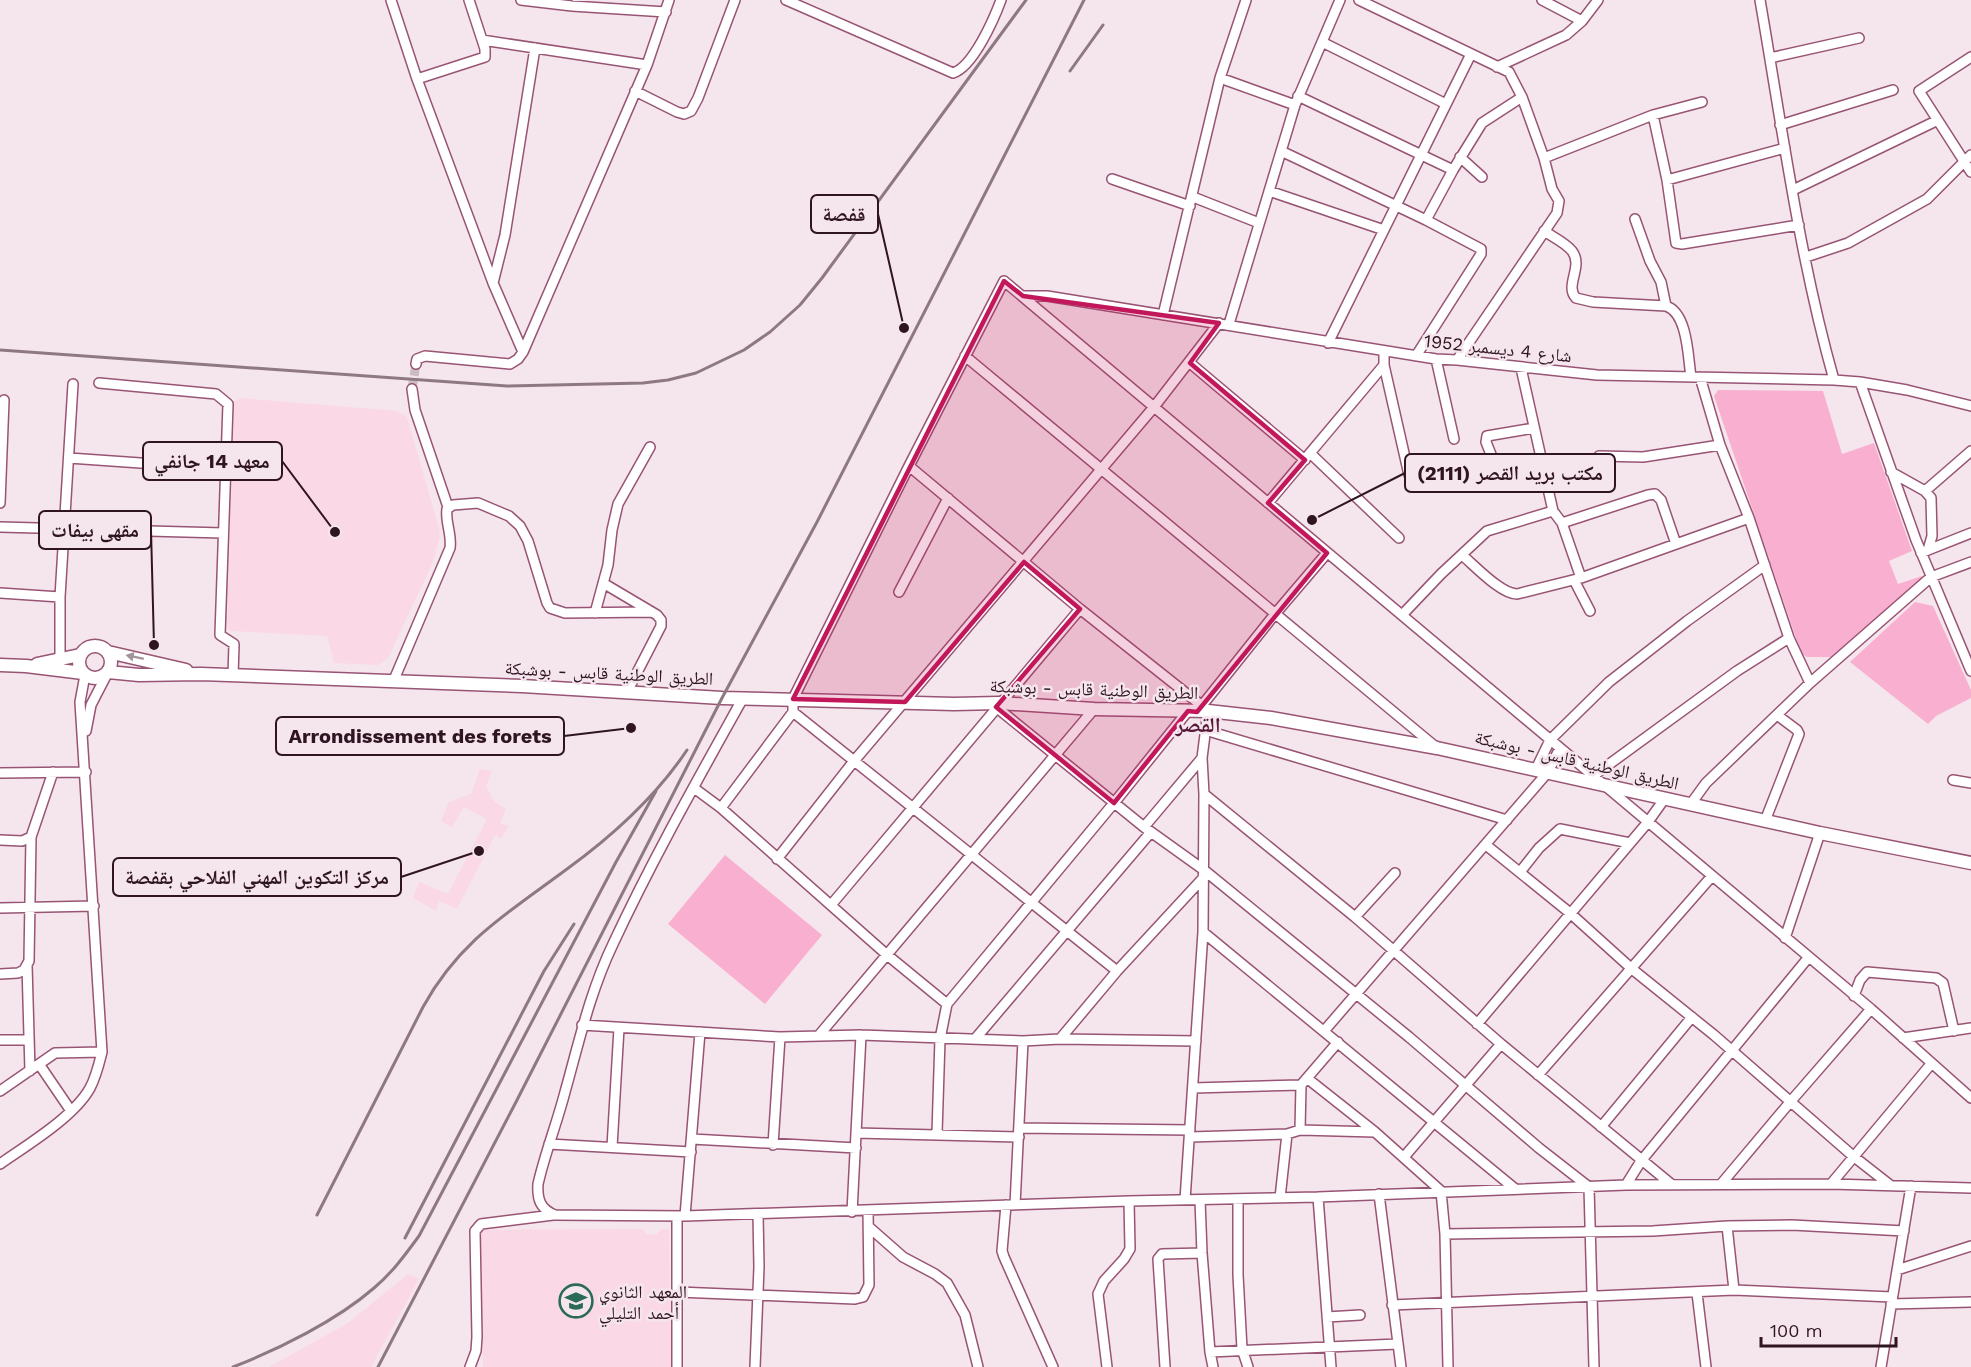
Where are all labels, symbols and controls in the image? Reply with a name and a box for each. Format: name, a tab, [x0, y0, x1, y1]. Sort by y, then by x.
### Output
callout: قفصة	[811, 195, 878, 233]
text: قفصة	[822, 202, 866, 226]
street label: شارع 4 ديسمبر 1952	[1423, 330, 1573, 367]
callout: معهد 14 جانفي	[143, 442, 282, 480]
text: معهد 14 جانفي	[154, 449, 270, 477]
callout: مكتب بريد القصر (2111)	[1405, 454, 1615, 492]
text: مكتب بريد القصر (2111)	[1417, 461, 1603, 485]
callout: مقهى بيفات	[39, 511, 151, 549]
text: مقهى بيفات	[51, 518, 139, 543]
one-way arrow	[125, 652, 144, 662]
street label: الطريق الوطنية قابس - بوشبكة	[504, 657, 714, 690]
street label: الطريق الوطنية قابس - بوشبكة	[989, 675, 1199, 704]
district label: القصر	[1174, 712, 1221, 737]
callout: Arrondissement des forets	[276, 717, 564, 755]
text: Arrondissement des forets	[288, 724, 552, 748]
street label: الطريق الوطنية قابس - بوشبكة	[1473, 726, 1681, 795]
callout: مركز التكوين المهني الفلاحي بقفصة	[113, 858, 401, 896]
text: مركز التكوين المهني الفلاحي بقفصة	[125, 865, 389, 893]
place label: المعهد الثانوي أحمد التليلي	[599, 1281, 687, 1327]
school or university icon: المعهد الثانوي أحمد التليلي	[558, 1283, 594, 1319]
scale bar	[1761, 1310, 1896, 1348]
text: 100 m	[1770, 1320, 1823, 1341]

